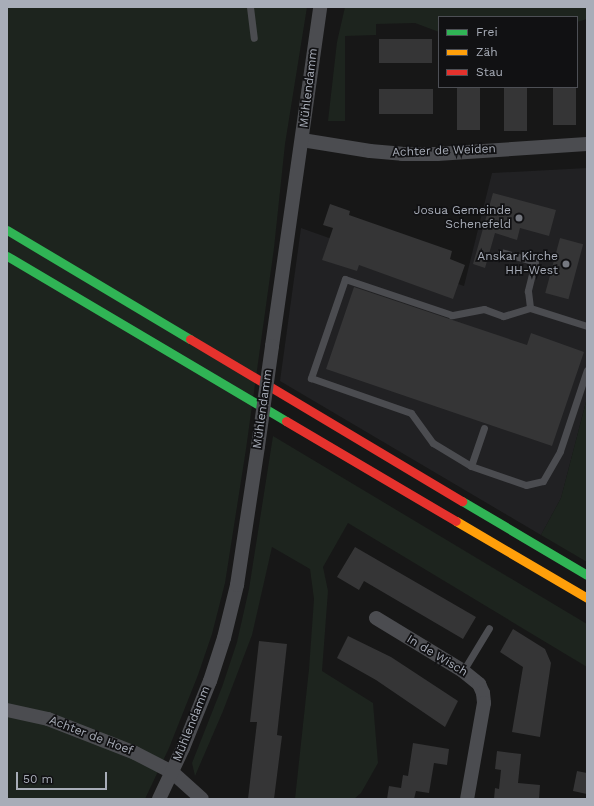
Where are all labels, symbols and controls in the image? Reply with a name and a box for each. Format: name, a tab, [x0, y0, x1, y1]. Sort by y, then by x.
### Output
legend	[438, 16, 578, 88]
text: Frei	[476, 25, 498, 39]
text: Zäh	[476, 45, 498, 59]
street label: Mühlendamm	[297, 47, 321, 129]
text: Stau	[476, 65, 503, 79]
street label: Achter de Weiden	[392, 142, 496, 160]
place label: Josua Gemeinde Schenefeld	[413, 204, 511, 232]
marker: Josua Gemeinde Schenefeld	[514, 213, 524, 223]
place label: Anskar Kirche HH-West	[477, 250, 558, 278]
marker: Anskar Kirche HH-West	[561, 259, 571, 269]
street label: Mühlendamm	[250, 368, 276, 450]
street label: In de Wisch	[404, 632, 470, 680]
street label: Mühlendamm	[170, 684, 214, 764]
street label: Achter de Hoef	[47, 713, 135, 759]
scale bar	[18, 764, 109, 790]
text: 50 m	[23, 772, 53, 786]

